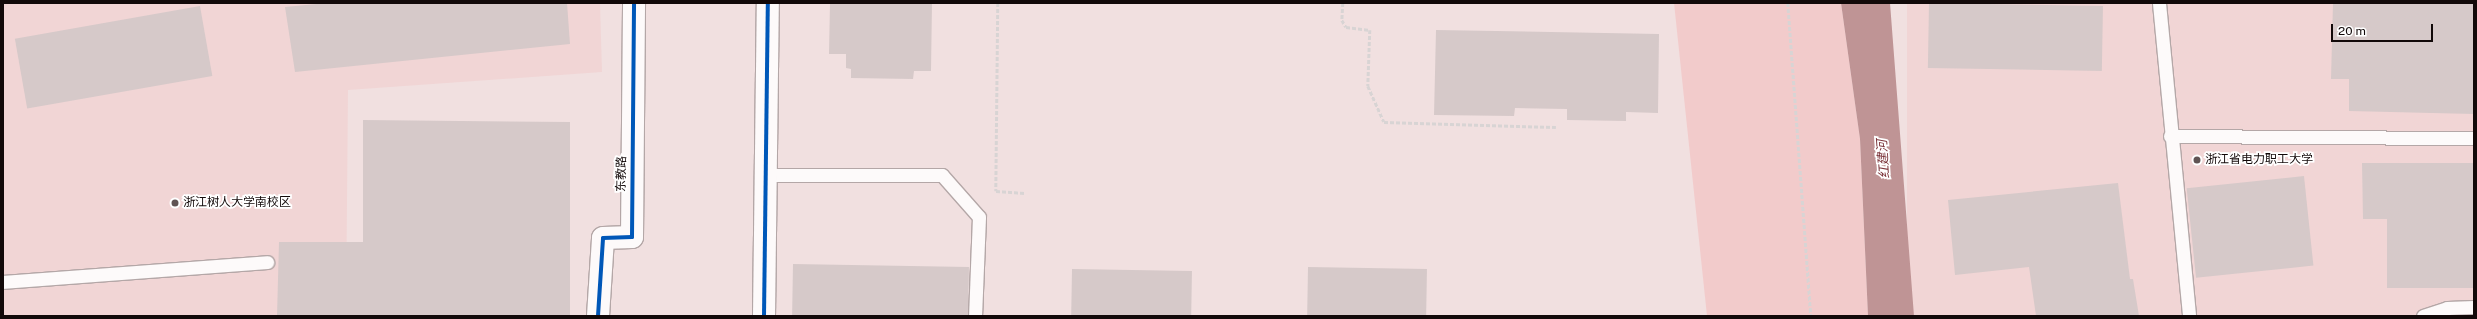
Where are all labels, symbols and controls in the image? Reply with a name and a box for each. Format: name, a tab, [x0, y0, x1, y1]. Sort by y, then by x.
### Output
scale bar	[2333, 16, 2435, 42]
text: 20 m	[2338, 24, 2366, 38]
water label: 红建河	[1875, 139, 1893, 179]
place label: 浙江省电力职工大学	[2205, 153, 2313, 167]
marker: 浙江省电力职工大学	[2192, 155, 2202, 165]
street label: 东教路	[614, 156, 630, 192]
place label: 浙江树人大学南校区	[183, 196, 291, 210]
marker: 浙江树人大学南校区	[170, 198, 180, 208]

